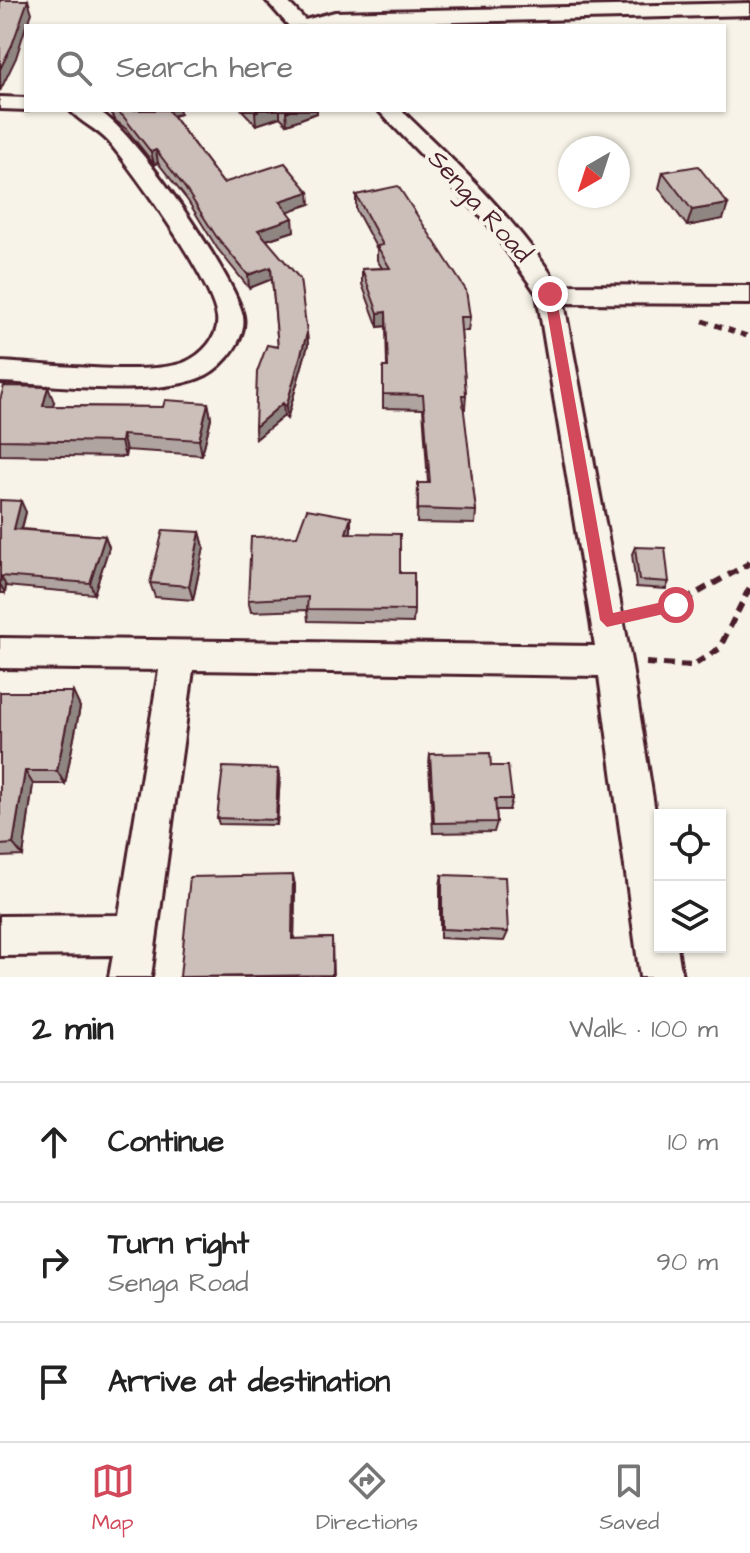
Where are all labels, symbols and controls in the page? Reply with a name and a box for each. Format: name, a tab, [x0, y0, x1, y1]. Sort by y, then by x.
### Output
search box	[24, 24, 726, 112]
icon: search	[52, 46, 96, 90]
text: Search here	[116, 47, 293, 89]
north arrow	[558, 136, 630, 208]
street label: Senga Road	[418, 142, 540, 272]
route end	[532, 276, 568, 312]
route start	[658, 587, 694, 623]
map controls	[654, 809, 726, 953]
button: locate	[654, 809, 726, 881]
button: layers	[654, 881, 726, 953]
text: 2 min	[32, 1005, 114, 1053]
text: Walk · 100 m	[569, 1011, 718, 1047]
icon: ahead	[32, 1120, 76, 1164]
text: Continue	[108, 1121, 224, 1163]
text: 10 m	[668, 1124, 718, 1160]
text: Turn right	[108, 1223, 249, 1265]
icon: right	[32, 1240, 76, 1284]
text: 90 m	[656, 1244, 718, 1280]
text: Senga Road	[108, 1265, 249, 1301]
icon: arrive	[32, 1360, 76, 1404]
text: Arrive at destination	[108, 1361, 390, 1403]
tab: Map	[91, 1459, 135, 1538]
tab: Directions	[316, 1459, 418, 1538]
tab: Saved	[599, 1459, 659, 1538]

